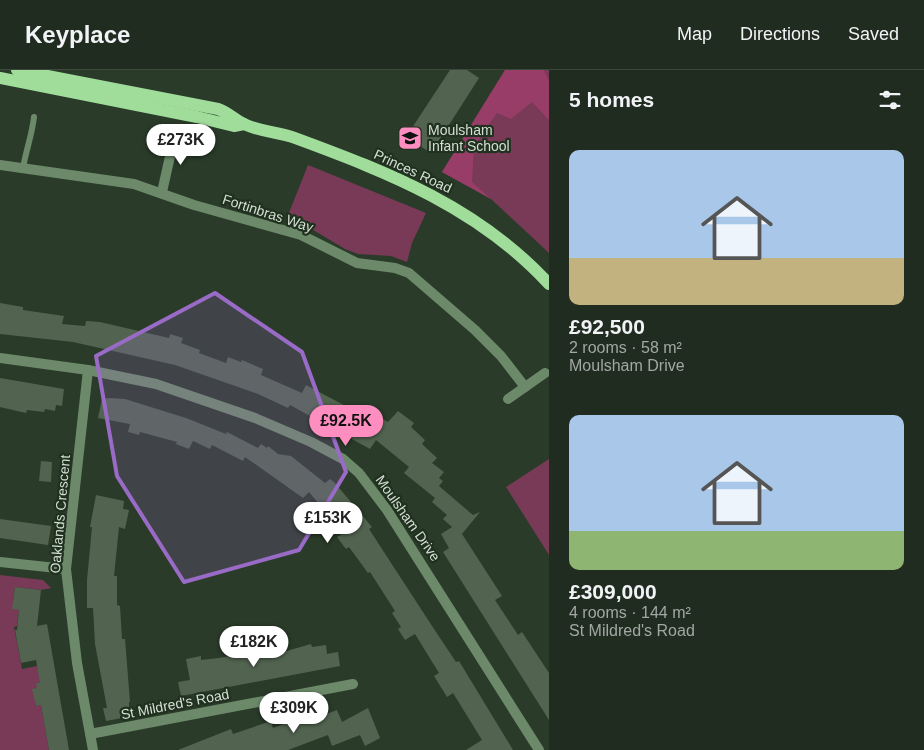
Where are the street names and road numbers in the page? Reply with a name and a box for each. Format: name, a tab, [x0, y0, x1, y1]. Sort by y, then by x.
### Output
street label: Princes Road	[372, 146, 454, 196]
street label: Fortinbras Way	[221, 191, 315, 235]
street label: Oaklands Crescent	[47, 454, 73, 574]
street label: Moulsham Drive	[372, 472, 444, 564]
street label: St Mildred's Road	[119, 686, 231, 722]

